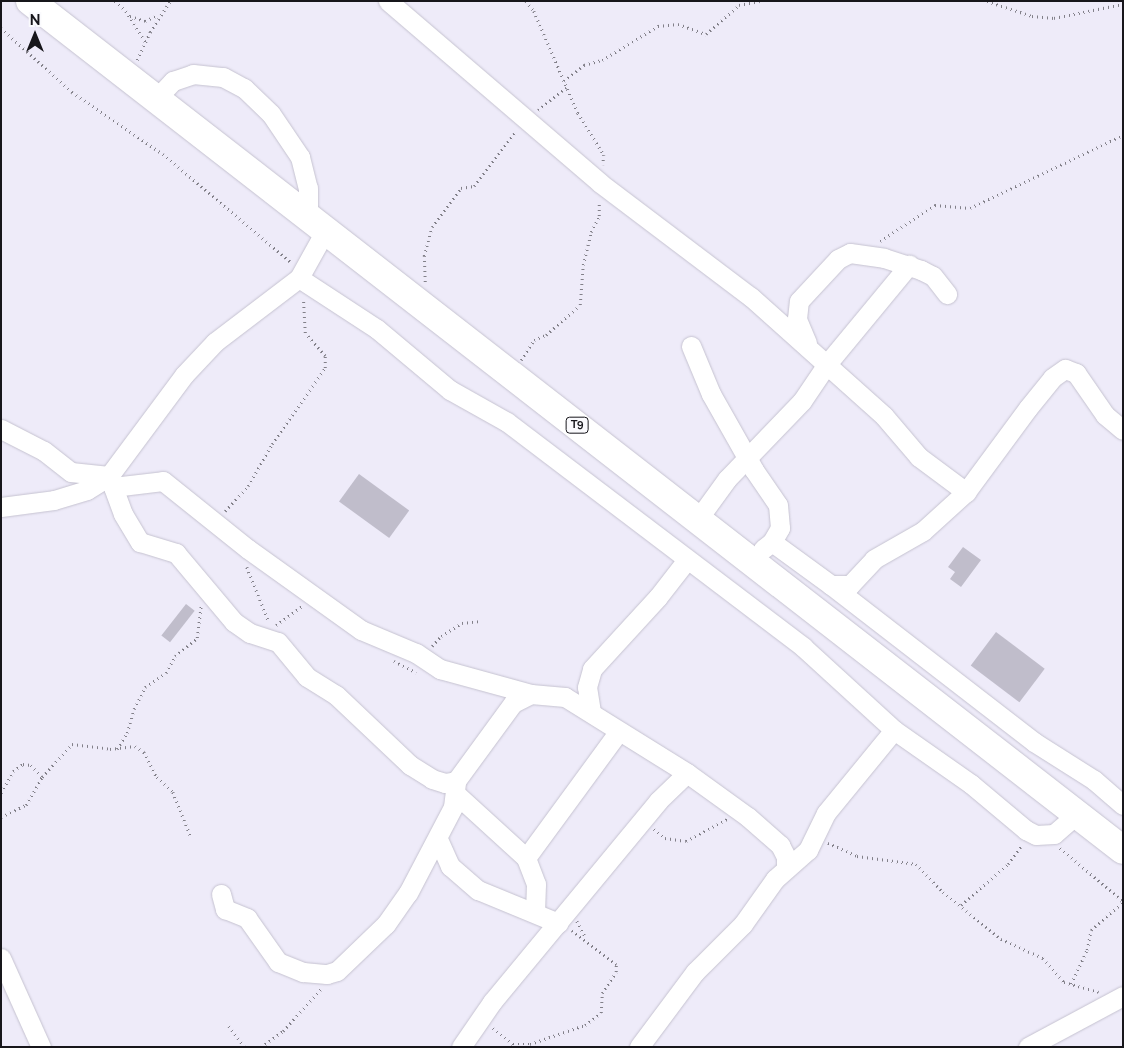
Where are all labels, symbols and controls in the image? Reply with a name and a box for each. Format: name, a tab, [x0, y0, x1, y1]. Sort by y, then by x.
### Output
north arrow	[10, 10, 60, 60]
text: N	[30, 12, 40, 28]
road number: T9	[564, 416, 590, 434]

